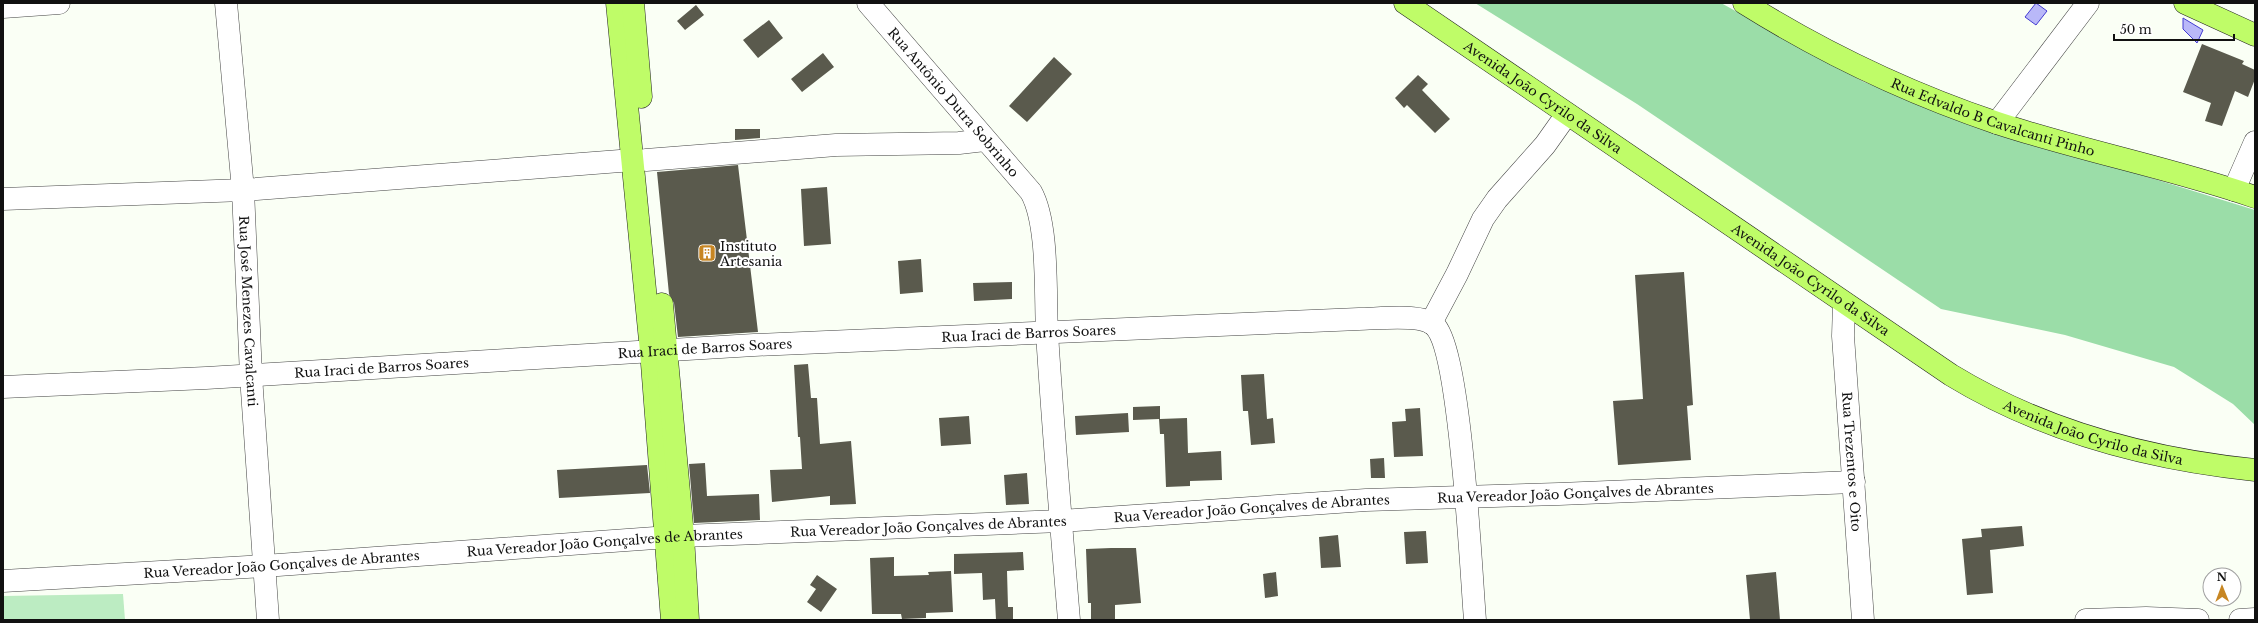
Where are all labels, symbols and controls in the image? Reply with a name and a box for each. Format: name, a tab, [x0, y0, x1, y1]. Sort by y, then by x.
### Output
scale bar	[2114, 16, 2234, 42]
text: 50 m	[2120, 22, 2152, 37]
street label: Rua Antônio Dutra Sobrinho	[884, 24, 1023, 180]
street label: Avenida João Cyrilo da Silva	[1460, 37, 1626, 157]
street label: Rua Edvaldo B Cavalcanti Pinho	[1888, 74, 2097, 159]
street label: Rua José Menezes Cavalcanti	[236, 215, 262, 408]
street label: Avenida João Cyrilo da Silva	[1728, 219, 1894, 340]
place label: Instituto Artesania	[719, 238, 783, 270]
building icon: Instituto Artesania	[697, 243, 717, 263]
street label: Rua Iraci de Barros Soares	[941, 321, 1116, 345]
street label: Rua Iraci de Barros Soares	[617, 335, 793, 362]
street label: Rua Iraci de Barros Soares	[294, 354, 469, 381]
street label: Rua Trezentos e Oito	[1838, 391, 1865, 532]
street label: Avenida João Cyrilo da Silva	[2000, 396, 2185, 468]
street label: Rua Vereador João Gonçalves de Abrantes	[1437, 479, 1714, 506]
street label: Rua Vereador João Gonçalves de Abrantes	[1113, 491, 1390, 526]
street label: Rua Vereador João Gonçalves de Abrantes	[790, 512, 1067, 540]
street label: Rua Vereador João Gonçalves de Abrantes	[466, 525, 743, 560]
street label: Rua Vereador João Gonçalves de Abrantes	[143, 546, 420, 581]
north arrow	[2202, 567, 2242, 607]
text: N	[2217, 570, 2228, 584]

